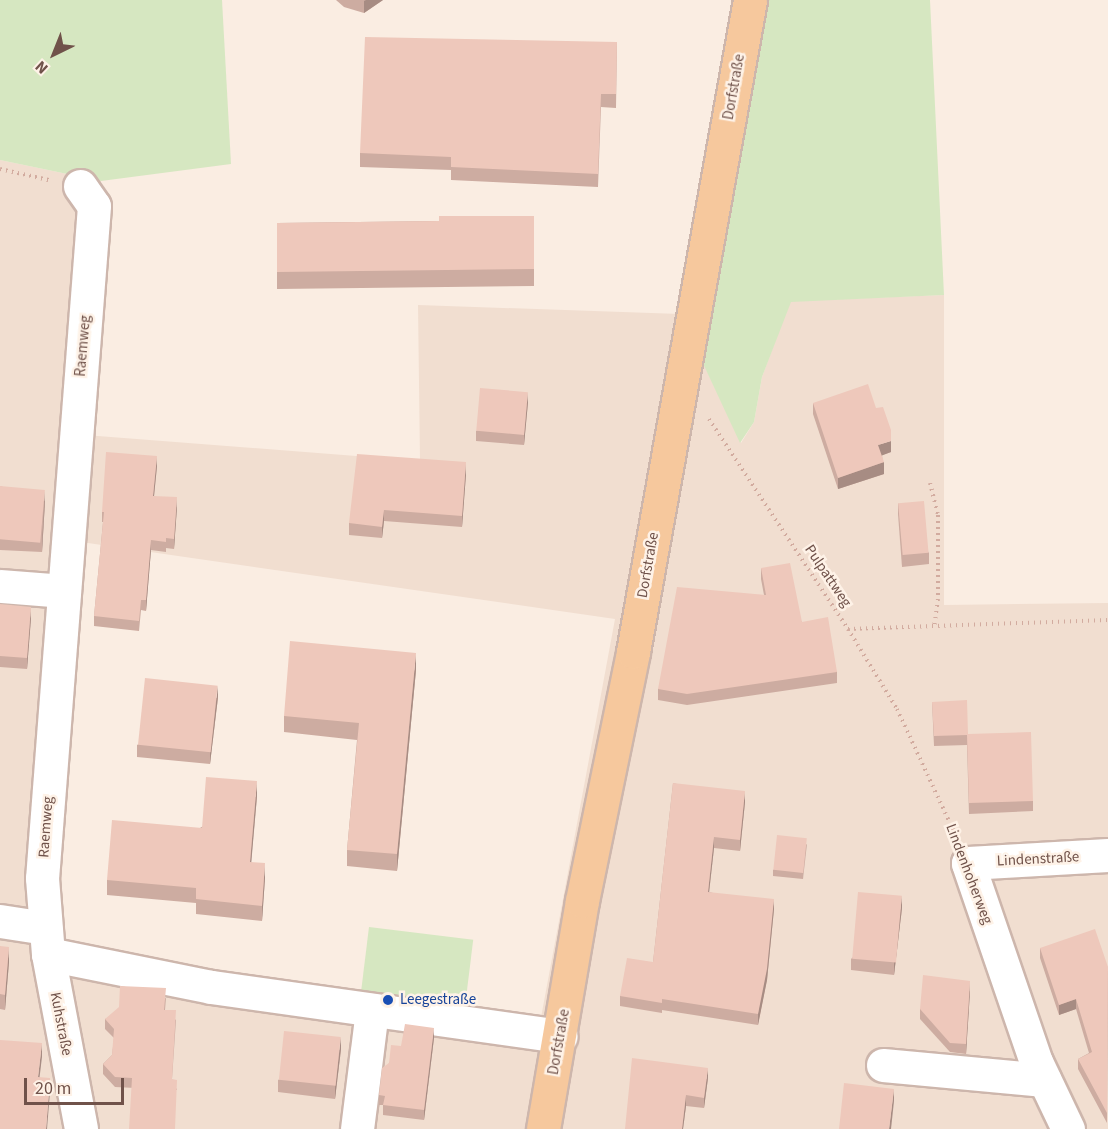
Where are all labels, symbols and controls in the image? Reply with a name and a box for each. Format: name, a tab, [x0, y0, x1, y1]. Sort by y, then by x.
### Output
north arrow	[24, 24, 84, 84]
street label: Dorfstraße	[719, 53, 749, 121]
text: N	[30, 55, 53, 79]
street label: Raemweg	[71, 315, 95, 377]
street label: Dorfstraße	[633, 531, 663, 599]
street label: Pulpattweg	[801, 541, 855, 611]
street label: Raemweg	[35, 796, 57, 858]
street label: Lindenhoherweg	[942, 821, 996, 927]
street label: Lindenstraße	[996, 848, 1080, 870]
street label: Kuhstraße	[46, 991, 76, 1057]
place label: Leegestraße	[400, 991, 476, 1009]
marker: Leegestraße	[381, 993, 395, 1007]
street label: Dorfstraße	[544, 1008, 574, 1076]
scale bar	[27, 1066, 128, 1104]
text: 20 m	[35, 1076, 71, 1101]

